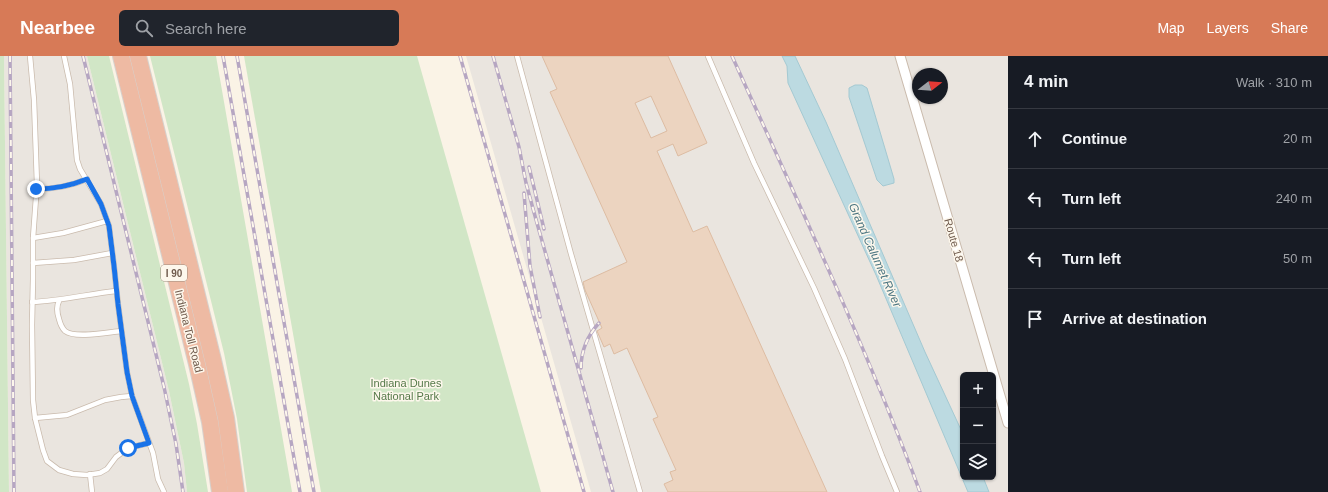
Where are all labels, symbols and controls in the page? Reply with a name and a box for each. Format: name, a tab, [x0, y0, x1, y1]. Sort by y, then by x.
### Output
search box	[119, 10, 399, 46]
text: Nearbee	[20, 17, 95, 38]
icon: search	[133, 17, 155, 39]
text: Search here	[165, 20, 247, 37]
text: Map	[1157, 20, 1185, 36]
text: Layers	[1207, 20, 1249, 36]
text: Share	[1271, 20, 1308, 36]
north arrow	[912, 68, 948, 104]
text: 4 min	[1024, 72, 1068, 91]
text: Walk · 310 m	[1236, 75, 1312, 90]
icon: ahead	[1024, 128, 1046, 150]
text: Continue	[1062, 130, 1127, 147]
text: 20 m	[1283, 131, 1312, 146]
route end	[27, 180, 45, 198]
icon: left	[1024, 188, 1046, 210]
text: Turn left	[1062, 190, 1121, 207]
text: 240 m	[1276, 191, 1312, 206]
water label: Grand Calumet River	[846, 201, 905, 310]
street label: Route 18	[942, 217, 966, 263]
icon: left	[1024, 248, 1046, 270]
text: Turn left	[1062, 250, 1121, 267]
text: 50 m	[1283, 251, 1312, 266]
road number: I 90	[161, 265, 187, 281]
street label: Indiana Toll Road	[173, 288, 205, 374]
icon: arrive	[1024, 308, 1046, 330]
text: Arrive at destination	[1062, 310, 1207, 327]
map controls	[960, 372, 996, 480]
button: +	[960, 372, 996, 408]
park label: Indiana Dunes National Park	[371, 377, 442, 402]
button: −	[960, 408, 996, 444]
route start	[119, 439, 137, 457]
button: layers	[960, 444, 996, 480]

